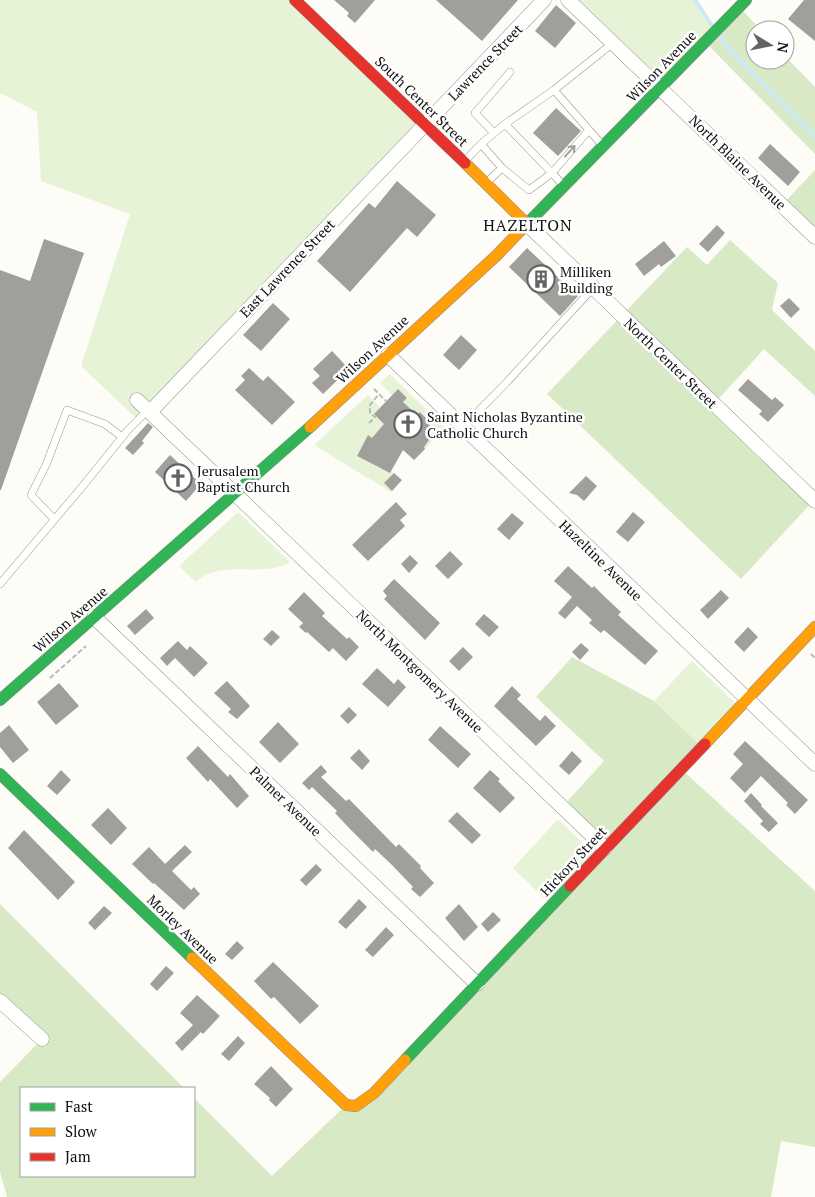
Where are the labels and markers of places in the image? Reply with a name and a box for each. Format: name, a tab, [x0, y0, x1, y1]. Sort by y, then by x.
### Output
place label: Milliken Building	[560, 262, 613, 297]
building icon: Milliken Building	[526, 264, 556, 294]
place label: Saint Nicholas Byzantine Catholic Church	[427, 407, 583, 442]
church icon: Saint Nicholas Byzantine Catholic Church	[393, 409, 423, 439]
place label: Jerusalem Baptist Church	[197, 461, 290, 496]
church icon: Jerusalem Baptist Church	[163, 463, 193, 493]

